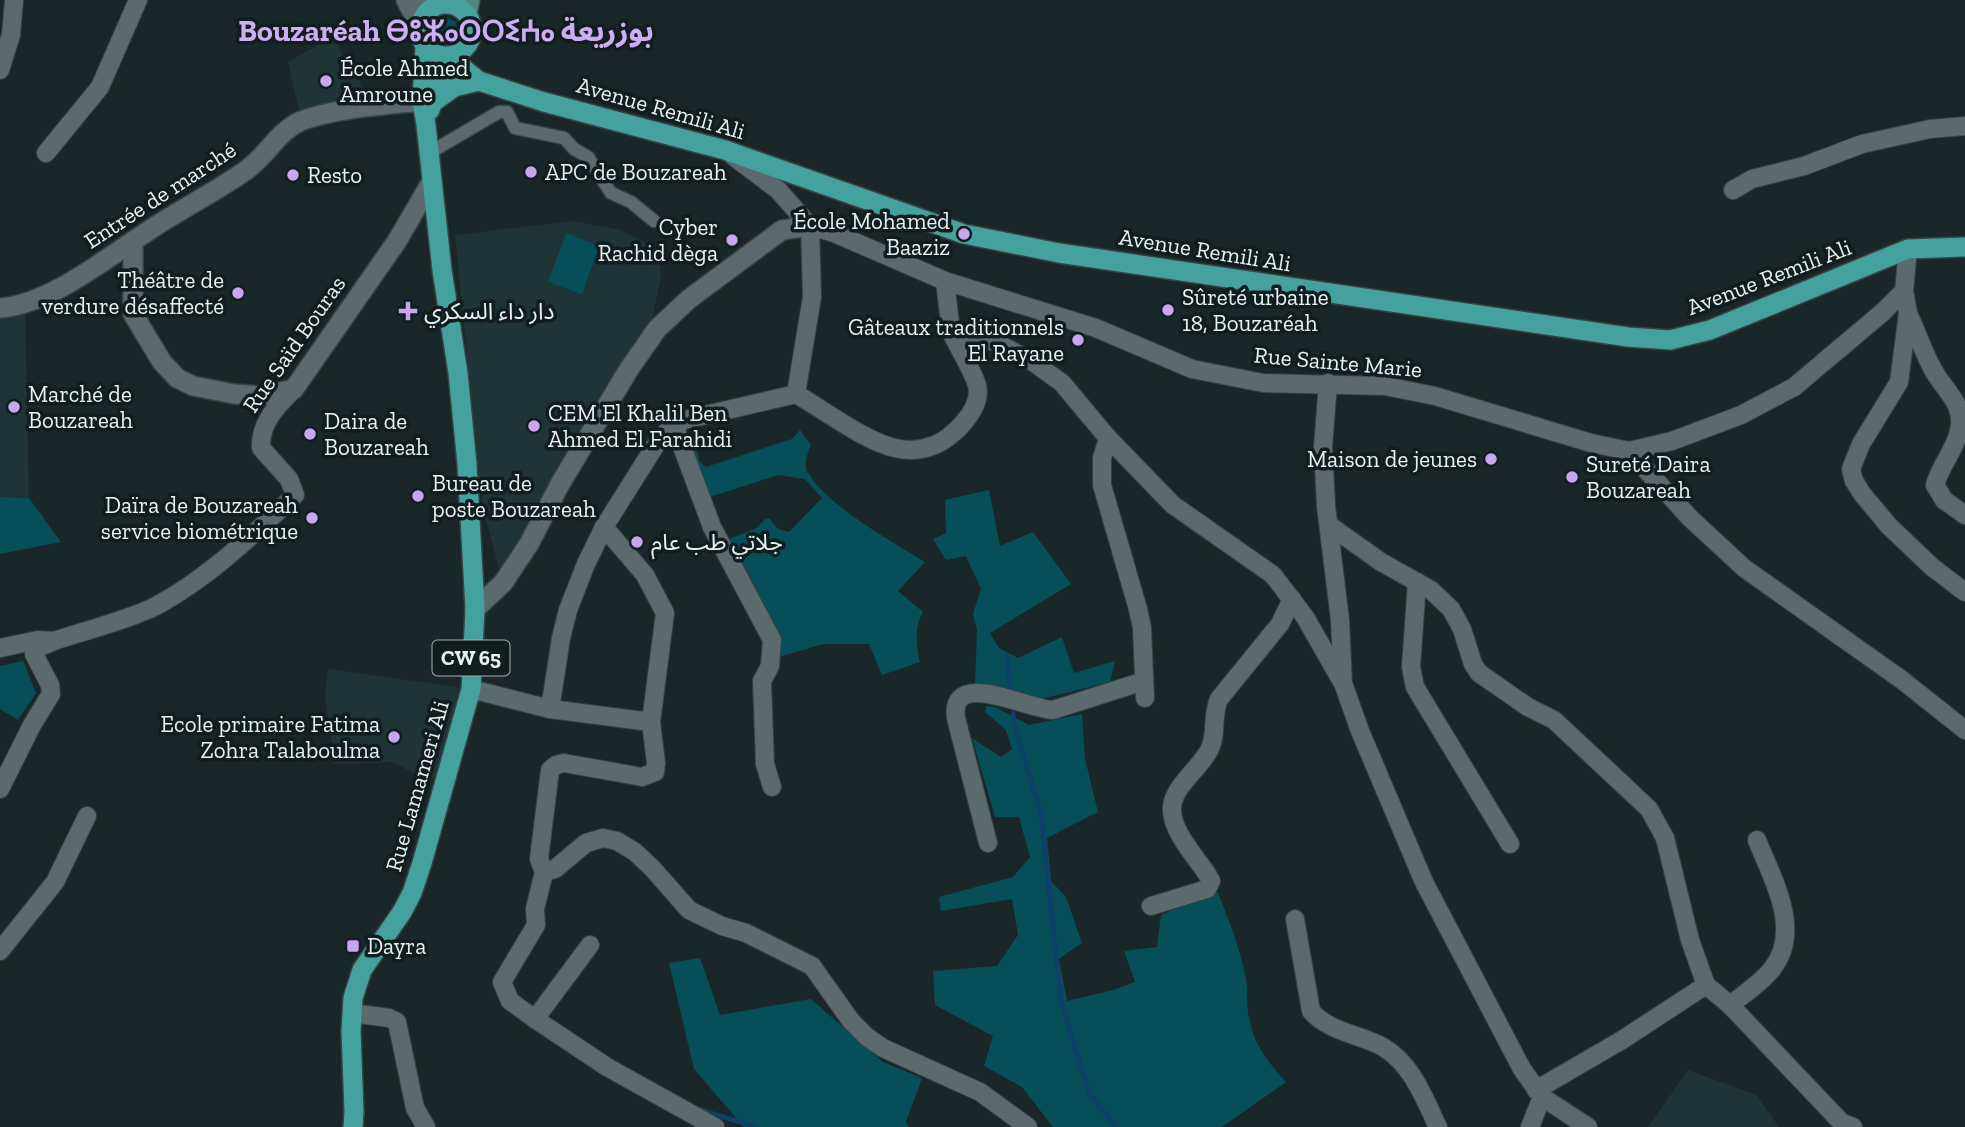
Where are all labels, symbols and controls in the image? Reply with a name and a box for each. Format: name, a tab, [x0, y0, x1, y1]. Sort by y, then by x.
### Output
district label: Bouzaréah ⴱⵓⵣⴰⵔⵔⵉⵄⴰ بوزريعة	[238, 13, 654, 49]
place label: École Ahmed Amroune	[340, 54, 469, 108]
street label: Avenue Remili Ali	[574, 71, 748, 145]
marker: École Ahmed Amroune	[318, 73, 334, 89]
street label: Entrée de marché	[79, 136, 241, 254]
place label: APC de Bouzareah	[545, 158, 727, 186]
place label: Resto	[307, 161, 362, 189]
marker: APC de Bouzareah	[523, 164, 539, 180]
marker: Resto	[285, 167, 301, 183]
place label: École Mohamed Baaziz	[793, 207, 950, 261]
place label: Cyber Rachid dèga	[598, 213, 718, 267]
street label: Avenue Remili Ali	[1117, 223, 1293, 277]
marker: École Mohamed Baaziz	[956, 226, 972, 242]
marker: Cyber Rachid dèga	[724, 232, 740, 248]
street label: Avenue Remili Ali	[1683, 233, 1855, 321]
place label: Théâtre de verdure désaffecté	[42, 266, 224, 320]
street label: Rue Saïd Bouras	[237, 270, 351, 418]
place label: Sûreté urbaine 18, Bouzaréah	[1182, 283, 1329, 337]
marker: Théâtre de verdure désaffecté	[230, 285, 246, 301]
place label: دار داء السكري	[424, 297, 555, 328]
marker: دار داء السكري	[398, 301, 418, 321]
marker: Sûreté urbaine 18, Bouzaréah	[1160, 302, 1176, 318]
place label: Gâteaux traditionnels El Rayane	[848, 313, 1064, 367]
marker: Gâteaux traditionnels El Rayane	[1070, 332, 1086, 348]
street label: Rue Sainte Marie	[1253, 341, 1423, 383]
place label: Marché de Bouzareah	[28, 380, 133, 434]
marker: Marché de Bouzareah	[6, 399, 22, 415]
place label: CEM El Khalil Ben Ahmed El Farahidi	[548, 399, 732, 453]
place label: Daira de Bouzareah	[324, 407, 429, 461]
marker: CEM El Khalil Ben Ahmed El Farahidi	[526, 418, 542, 434]
marker: Daira de Bouzareah	[302, 426, 318, 442]
place label: Maison de jeunes	[1307, 445, 1477, 473]
place label: Sureté Daira Bouzareah	[1586, 450, 1711, 504]
marker: Maison de jeunes	[1483, 451, 1499, 467]
place label: Bureau de poste Bouzareah	[432, 469, 596, 523]
marker: Sureté Daira Bouzareah	[1564, 469, 1580, 485]
marker: Bureau de poste Bouzareah	[410, 488, 426, 504]
place label: Daïra de Bouzareah service biométrique	[101, 491, 298, 545]
marker: Daïra de Bouzareah service biométrique	[304, 510, 320, 526]
place label: جلاتي طب عام	[651, 528, 783, 560]
marker: جلاتي طب عام	[629, 534, 645, 550]
road number: CW 65	[433, 640, 510, 676]
street label: Rue Lamameri Ali	[379, 697, 455, 875]
place label: Ecole primaire Fatima Zohra Talaboulma	[160, 710, 380, 764]
marker: Ecole primaire Fatima Zohra Talaboulma	[386, 729, 402, 745]
place label: Dayra	[367, 932, 426, 960]
marker: Dayra	[345, 938, 361, 954]

